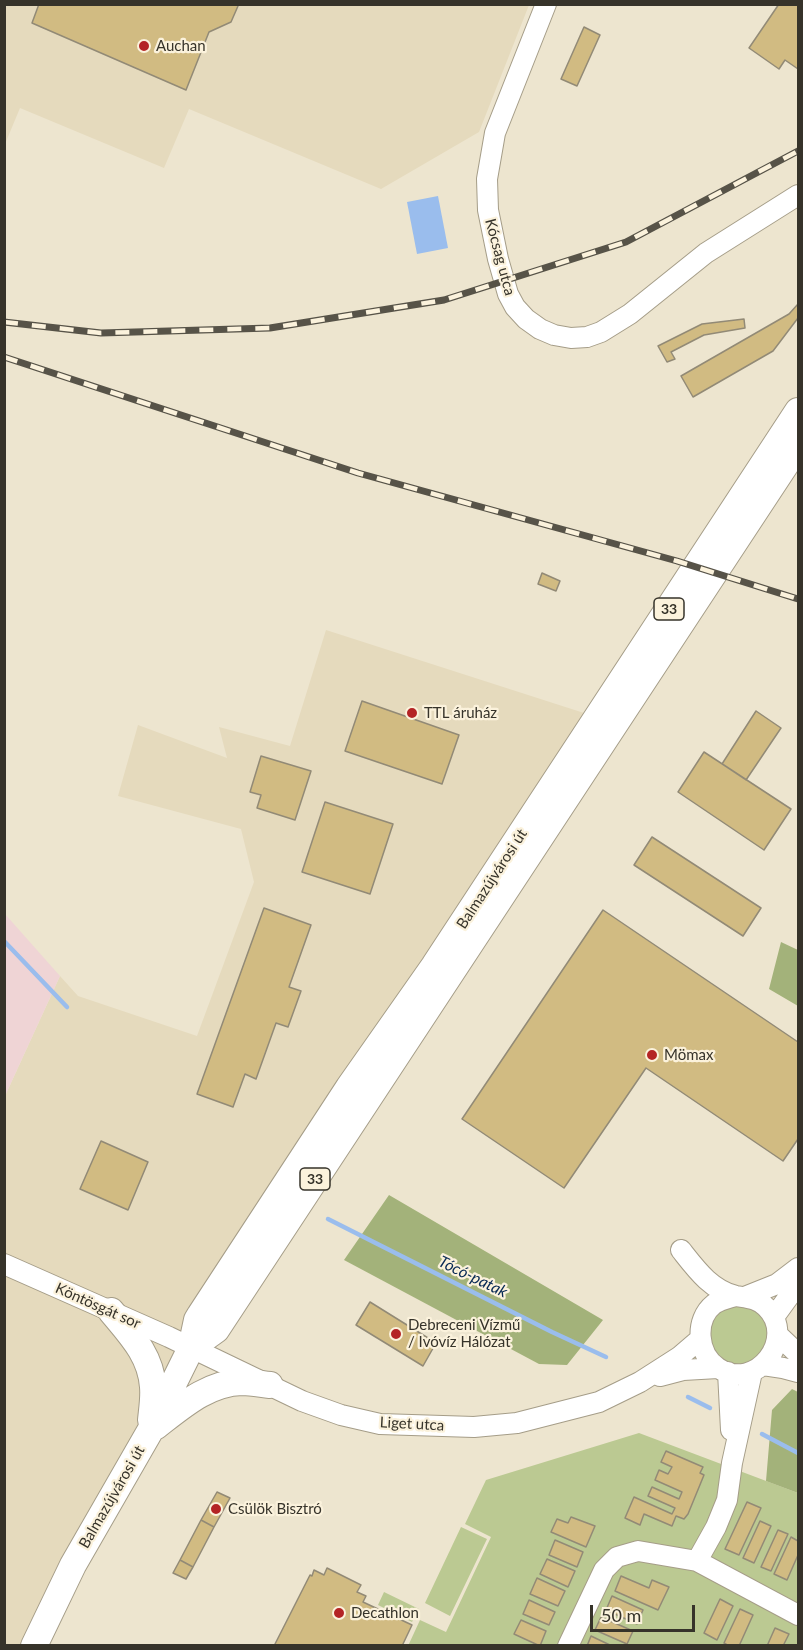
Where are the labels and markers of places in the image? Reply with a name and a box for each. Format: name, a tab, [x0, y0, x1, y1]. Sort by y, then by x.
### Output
place label: Auchan	[156, 37, 206, 55]
marker: Auchan	[137, 39, 151, 53]
place label: TTL áruház	[424, 704, 497, 722]
marker: TTL áruház	[405, 706, 419, 720]
place label: Mömax	[664, 1046, 713, 1064]
marker: Mömax	[645, 1048, 659, 1062]
place label: Debreceni Vízmű / Ivóvíz Hálózat	[408, 1316, 520, 1351]
marker: Debreceni Vízmű / Ivóvíz Hálózat	[389, 1327, 403, 1341]
place label: Csülök Bisztró	[228, 1500, 322, 1518]
marker: Csülök Bisztró	[209, 1502, 223, 1516]
place label: Decathlon	[351, 1604, 419, 1622]
marker: Decathlon	[332, 1606, 346, 1620]

